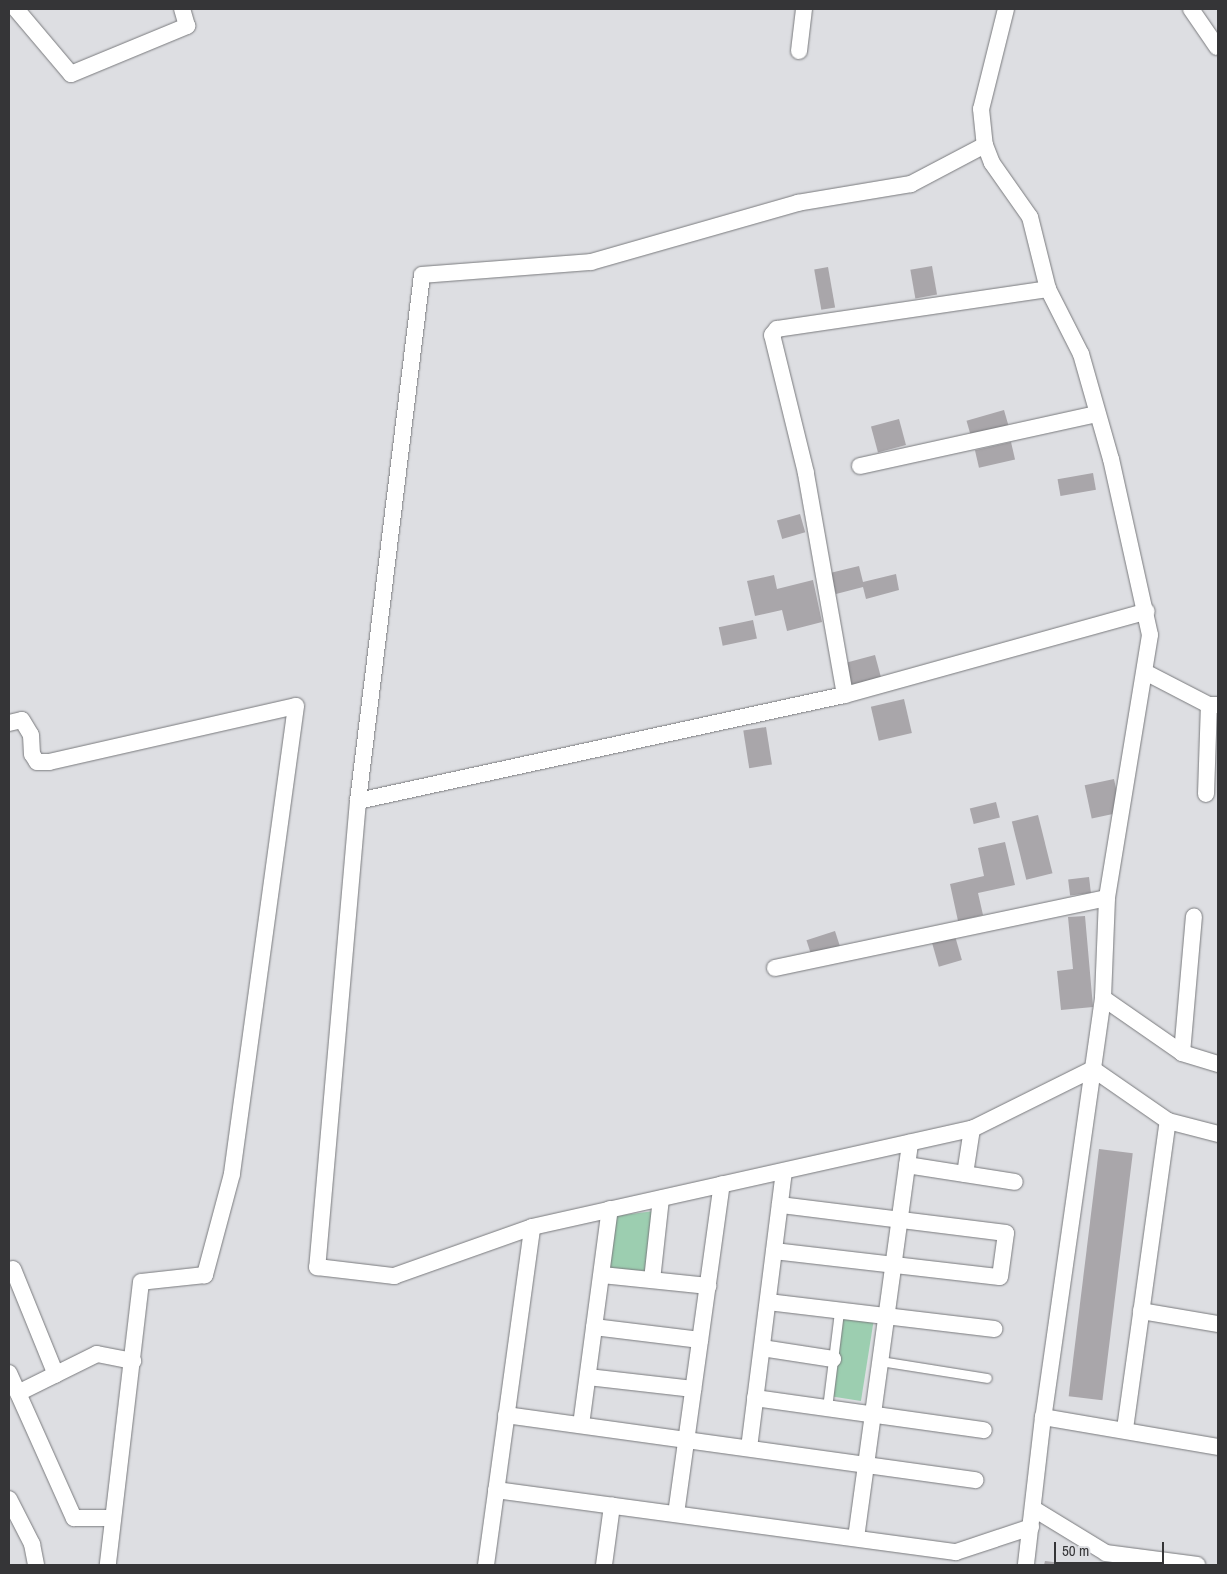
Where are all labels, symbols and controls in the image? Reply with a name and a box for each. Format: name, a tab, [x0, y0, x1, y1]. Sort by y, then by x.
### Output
scale bar	[1057, 1532, 1167, 1564]
text: 50 m	[1062, 1540, 1089, 1561]

